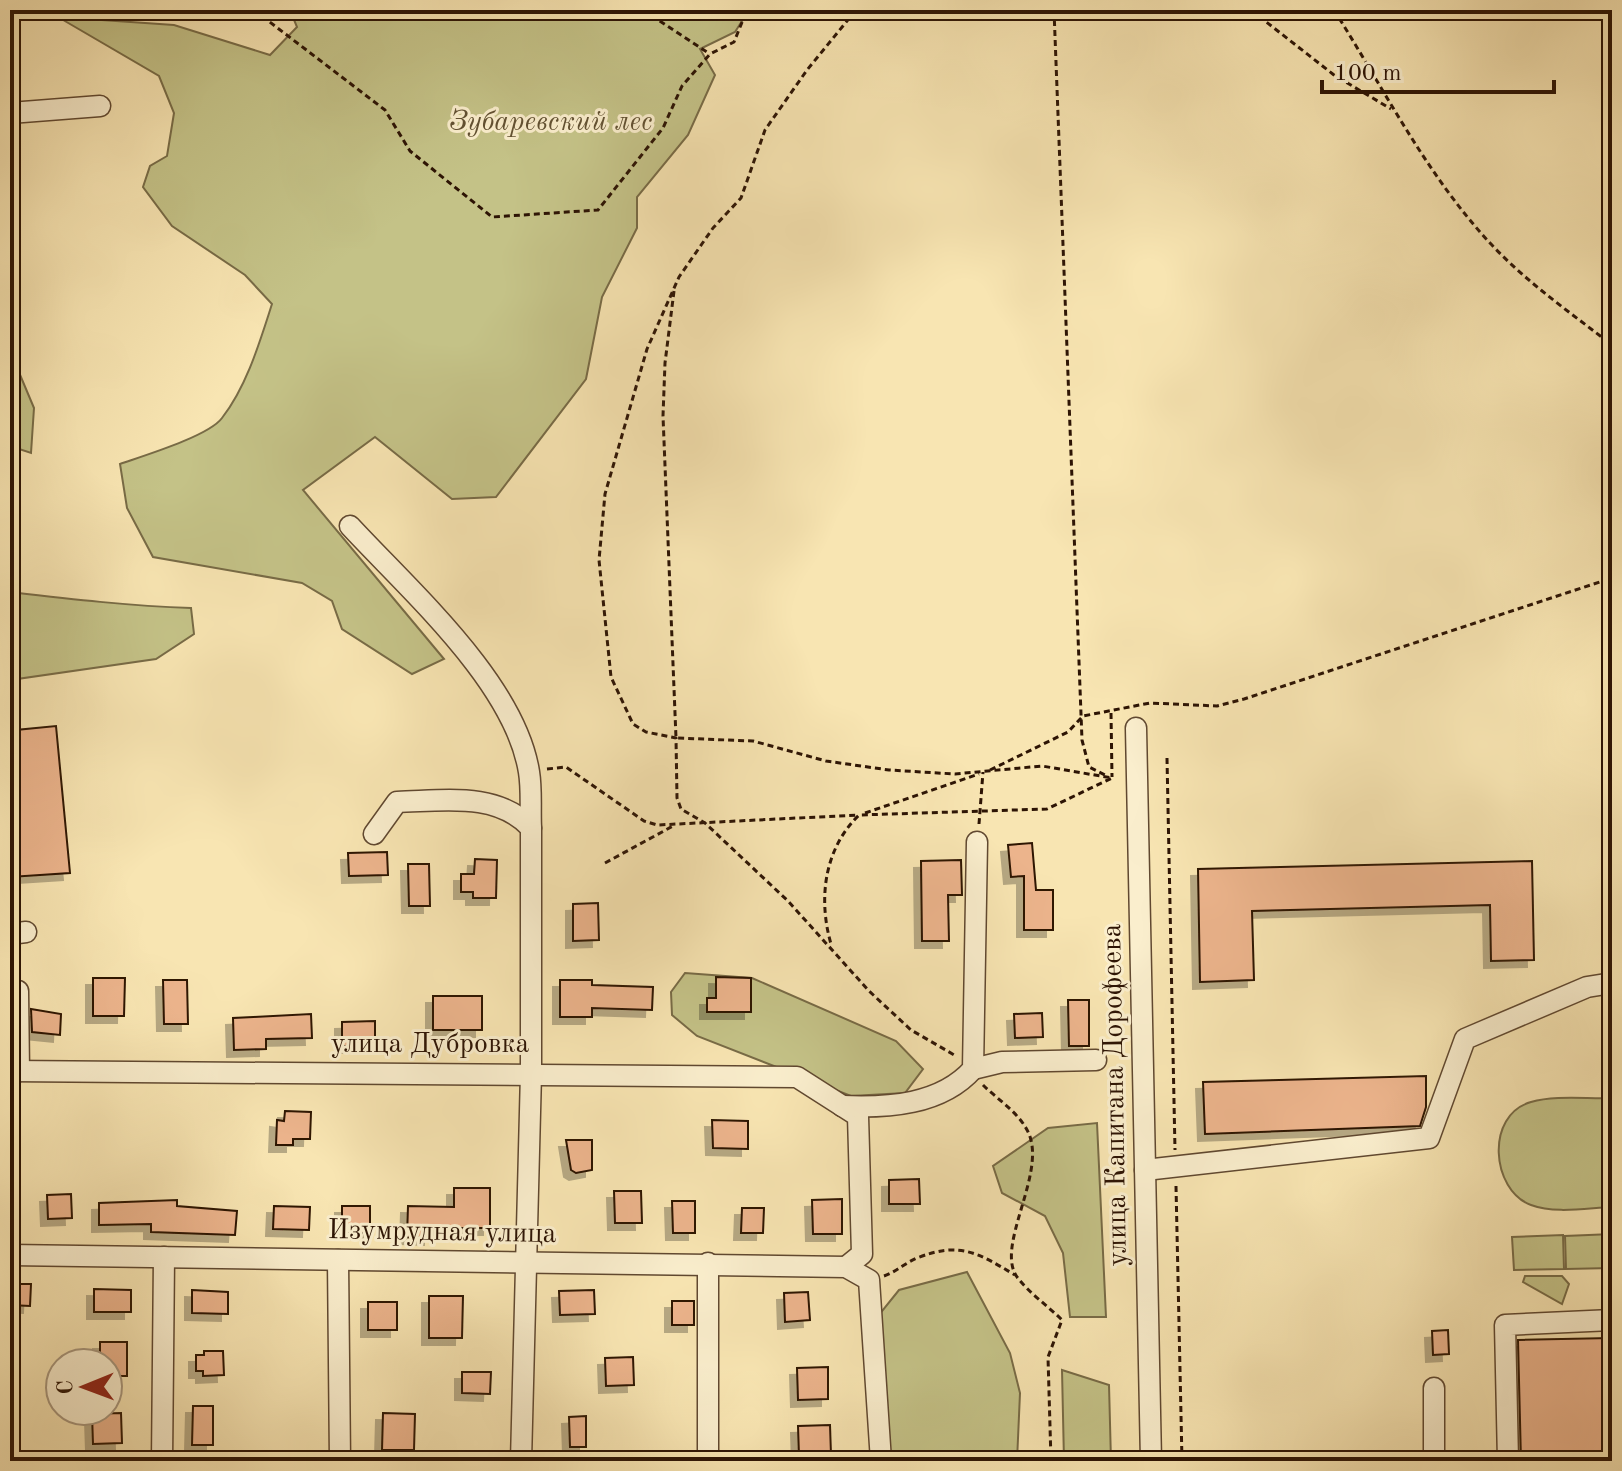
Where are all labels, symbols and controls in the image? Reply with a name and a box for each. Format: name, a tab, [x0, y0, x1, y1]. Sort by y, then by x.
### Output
scale bar	[1322, 44, 1554, 94]
text: 100 m	[1334, 62, 1402, 86]
park label: Зубаревский лес	[449, 108, 653, 137]
street label: улица Капитана Дорофеева	[1099, 923, 1133, 1267]
street label: улица Дубровка	[331, 1031, 529, 1059]
street label: Изумрудная улица	[327, 1217, 557, 1249]
north arrow	[44, 1347, 124, 1427]
text: С	[55, 1380, 77, 1395]

